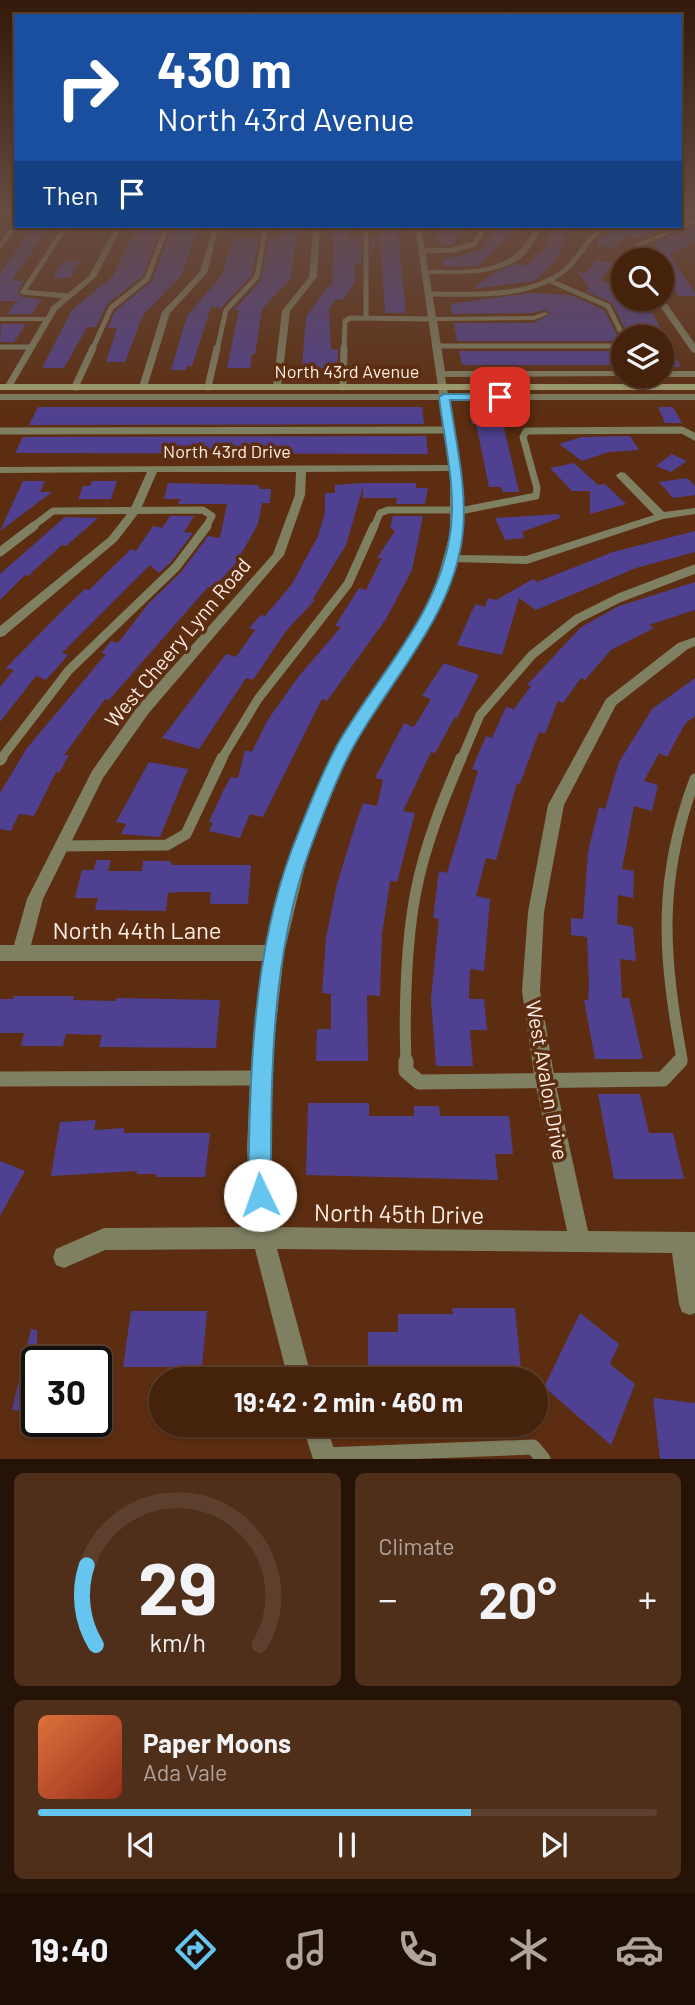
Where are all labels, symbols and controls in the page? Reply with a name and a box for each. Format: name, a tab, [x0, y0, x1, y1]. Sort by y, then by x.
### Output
text: 430 m	[157, 39, 292, 98]
icon: right	[42, 42, 133, 133]
text: North 43rd Avenue	[157, 99, 415, 137]
icon: arrive	[113, 175, 151, 213]
text: Then	[42, 179, 99, 210]
map controls	[611, 248, 674, 388]
button: search	[611, 248, 674, 311]
button: layers	[611, 325, 674, 388]
street label: North 43rd Avenue	[275, 360, 419, 382]
pin	[470, 367, 530, 427]
icon: arrive	[481, 378, 519, 416]
street label: North 43rd Drive	[163, 440, 291, 462]
street label: West Cheery Lynn Road	[99, 552, 255, 732]
street label: North 44th Lane	[52, 915, 222, 944]
street label: West Avalon Drive	[522, 998, 574, 1162]
position arrow	[223, 1158, 297, 1232]
street label: North 45th Drive	[314, 1197, 484, 1229]
speed limit sign: 30	[21, 1346, 112, 1437]
text: 19:42 · 2 min · 460 m	[234, 1386, 463, 1417]
text: Climate	[379, 1532, 455, 1560]
text: 29	[138, 1543, 217, 1631]
text: 20°	[479, 1567, 557, 1629]
text: −	[379, 1575, 398, 1621]
text: +	[638, 1575, 657, 1621]
text: km/h	[149, 1627, 206, 1657]
text: Paper Moons	[143, 1727, 291, 1758]
text: Ada Vale	[143, 1758, 227, 1786]
icon: previous	[122, 1826, 160, 1864]
icon: pause	[328, 1826, 366, 1864]
icon: next	[535, 1826, 573, 1864]
icon: directions	[171, 1925, 220, 1974]
icon: music	[282, 1925, 331, 1974]
icon: phone	[393, 1925, 442, 1974]
icon: climate	[504, 1925, 553, 1974]
icon: car	[615, 1925, 664, 1974]
text: 19:40	[31, 1930, 109, 1968]

